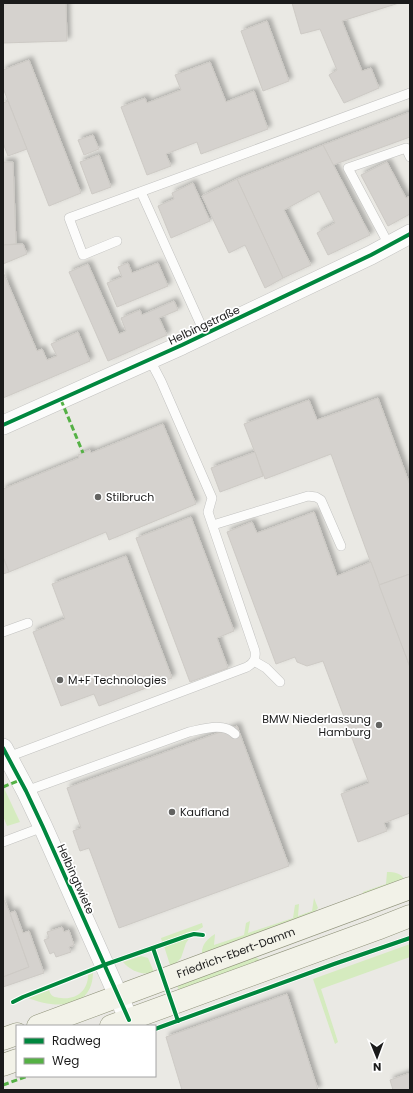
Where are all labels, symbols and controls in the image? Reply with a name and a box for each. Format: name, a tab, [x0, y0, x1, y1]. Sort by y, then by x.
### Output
street label: Helbingstraße	[166, 301, 243, 349]
place label: Stilbruch	[106, 489, 154, 505]
marker: Stilbruch	[93, 492, 103, 502]
place label: M+F Technologies	[68, 672, 167, 688]
marker: M+F Technologies	[55, 675, 65, 685]
place label: BMW Niederlassung Hamburg	[262, 711, 371, 740]
marker: BMW Niederlassung Hamburg	[374, 720, 384, 730]
place label: Kaufland	[180, 804, 229, 820]
marker: Kaufland	[167, 807, 177, 817]
street label: Helbingtwiete	[53, 841, 99, 917]
street label: Friedrich-Ebert-Damm	[174, 923, 297, 982]
legend	[16, 1025, 156, 1077]
text: Radweg	[52, 1032, 101, 1049]
north arrow	[357, 1037, 397, 1077]
text: Weg	[52, 1052, 79, 1069]
text: N	[373, 1059, 381, 1075]

